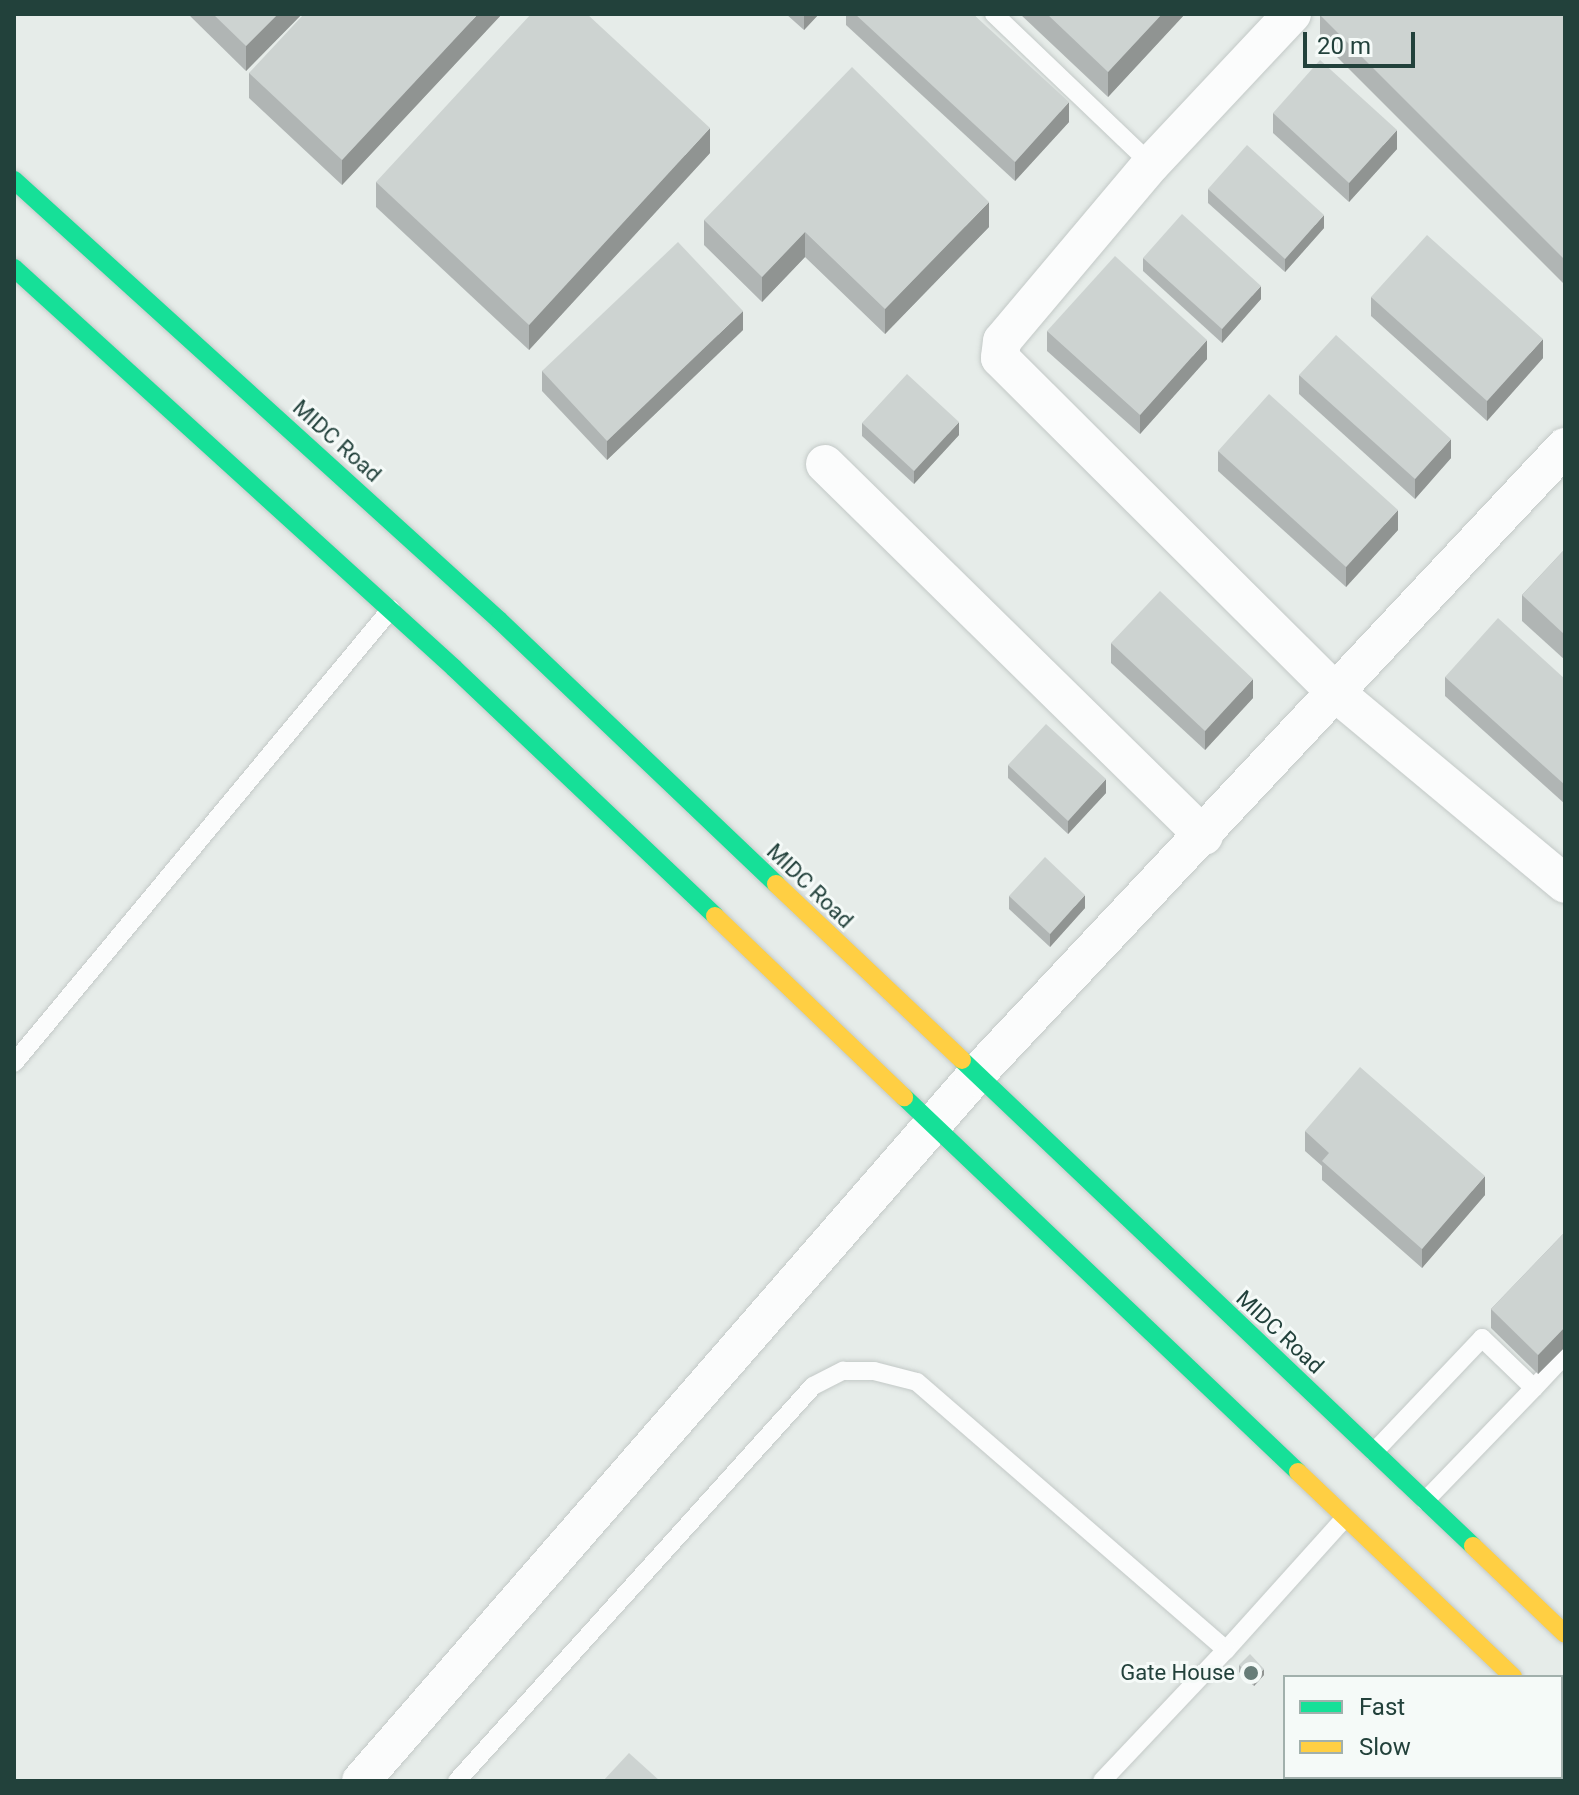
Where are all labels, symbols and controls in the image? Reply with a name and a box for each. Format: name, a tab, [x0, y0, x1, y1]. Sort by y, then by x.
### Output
scale bar	[1307, 16, 1419, 66]
text: 20 m	[1317, 32, 1371, 60]
street label: MIDC Road	[287, 394, 387, 488]
street label: MIDC Road	[761, 838, 859, 934]
street label: MIDC Road	[1231, 1285, 1329, 1379]
place label: Gate House	[1120, 1660, 1235, 1686]
marker: Gate House	[1242, 1664, 1260, 1682]
legend	[1283, 1675, 1563, 1779]
text: Fast	[1359, 1693, 1405, 1721]
text: Slow	[1359, 1733, 1411, 1761]

